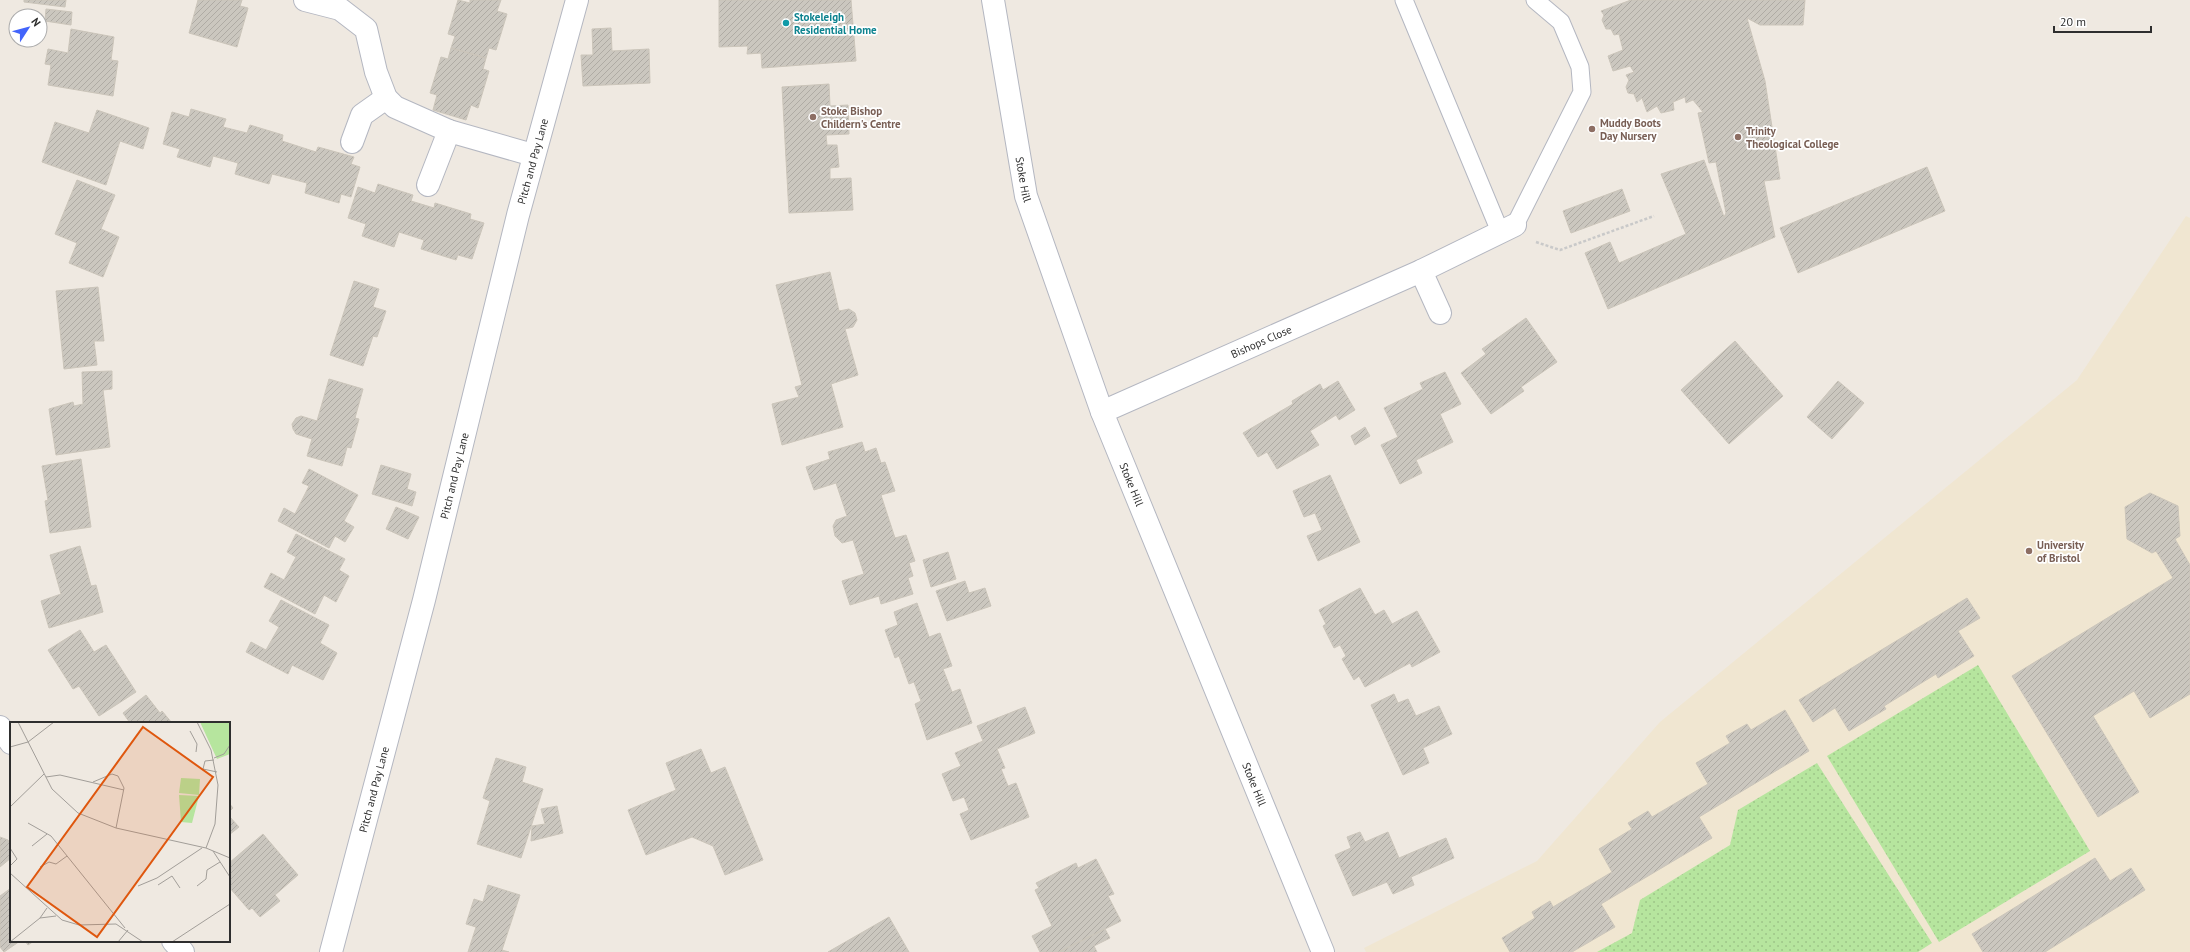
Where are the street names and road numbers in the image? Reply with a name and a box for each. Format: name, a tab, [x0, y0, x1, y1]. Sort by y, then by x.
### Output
street label: Pitch and Pay Lane	[514, 116, 551, 206]
street label: Stoke Hill	[1013, 156, 1035, 205]
street label: Bishops Close	[1229, 322, 1294, 361]
street label: Pitch and Pay Lane	[437, 431, 472, 520]
street label: Stoke Hill	[1116, 461, 1147, 509]
street label: Pitch and Pay Lane	[356, 745, 392, 834]
street label: Stoke Hill	[1239, 760, 1270, 809]

